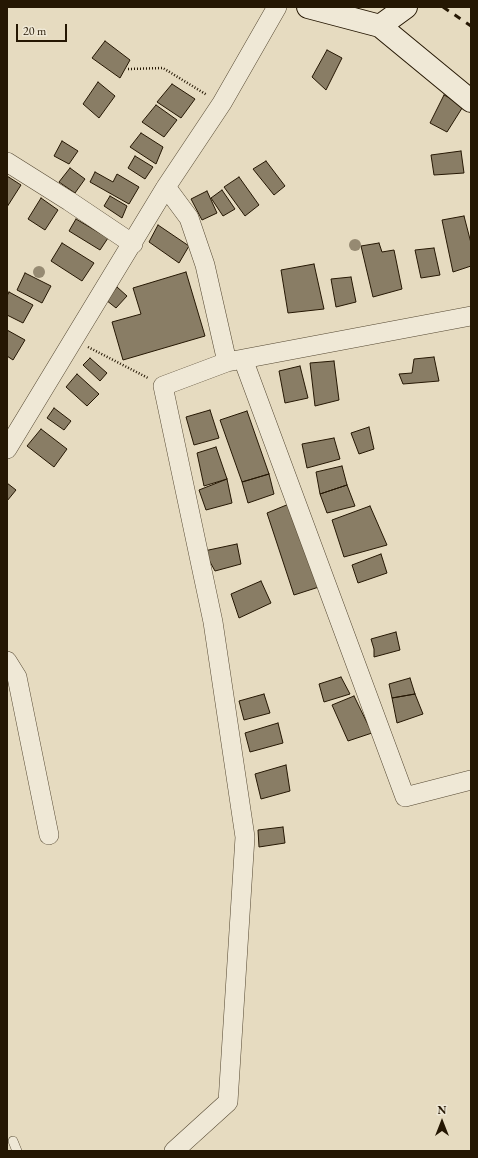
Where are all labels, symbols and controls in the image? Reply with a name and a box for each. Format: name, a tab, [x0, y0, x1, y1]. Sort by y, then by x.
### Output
scale bar	[18, 16, 69, 42]
text: 20 m	[23, 23, 46, 39]
north arrow	[422, 1102, 462, 1142]
text: N	[438, 1103, 446, 1117]

